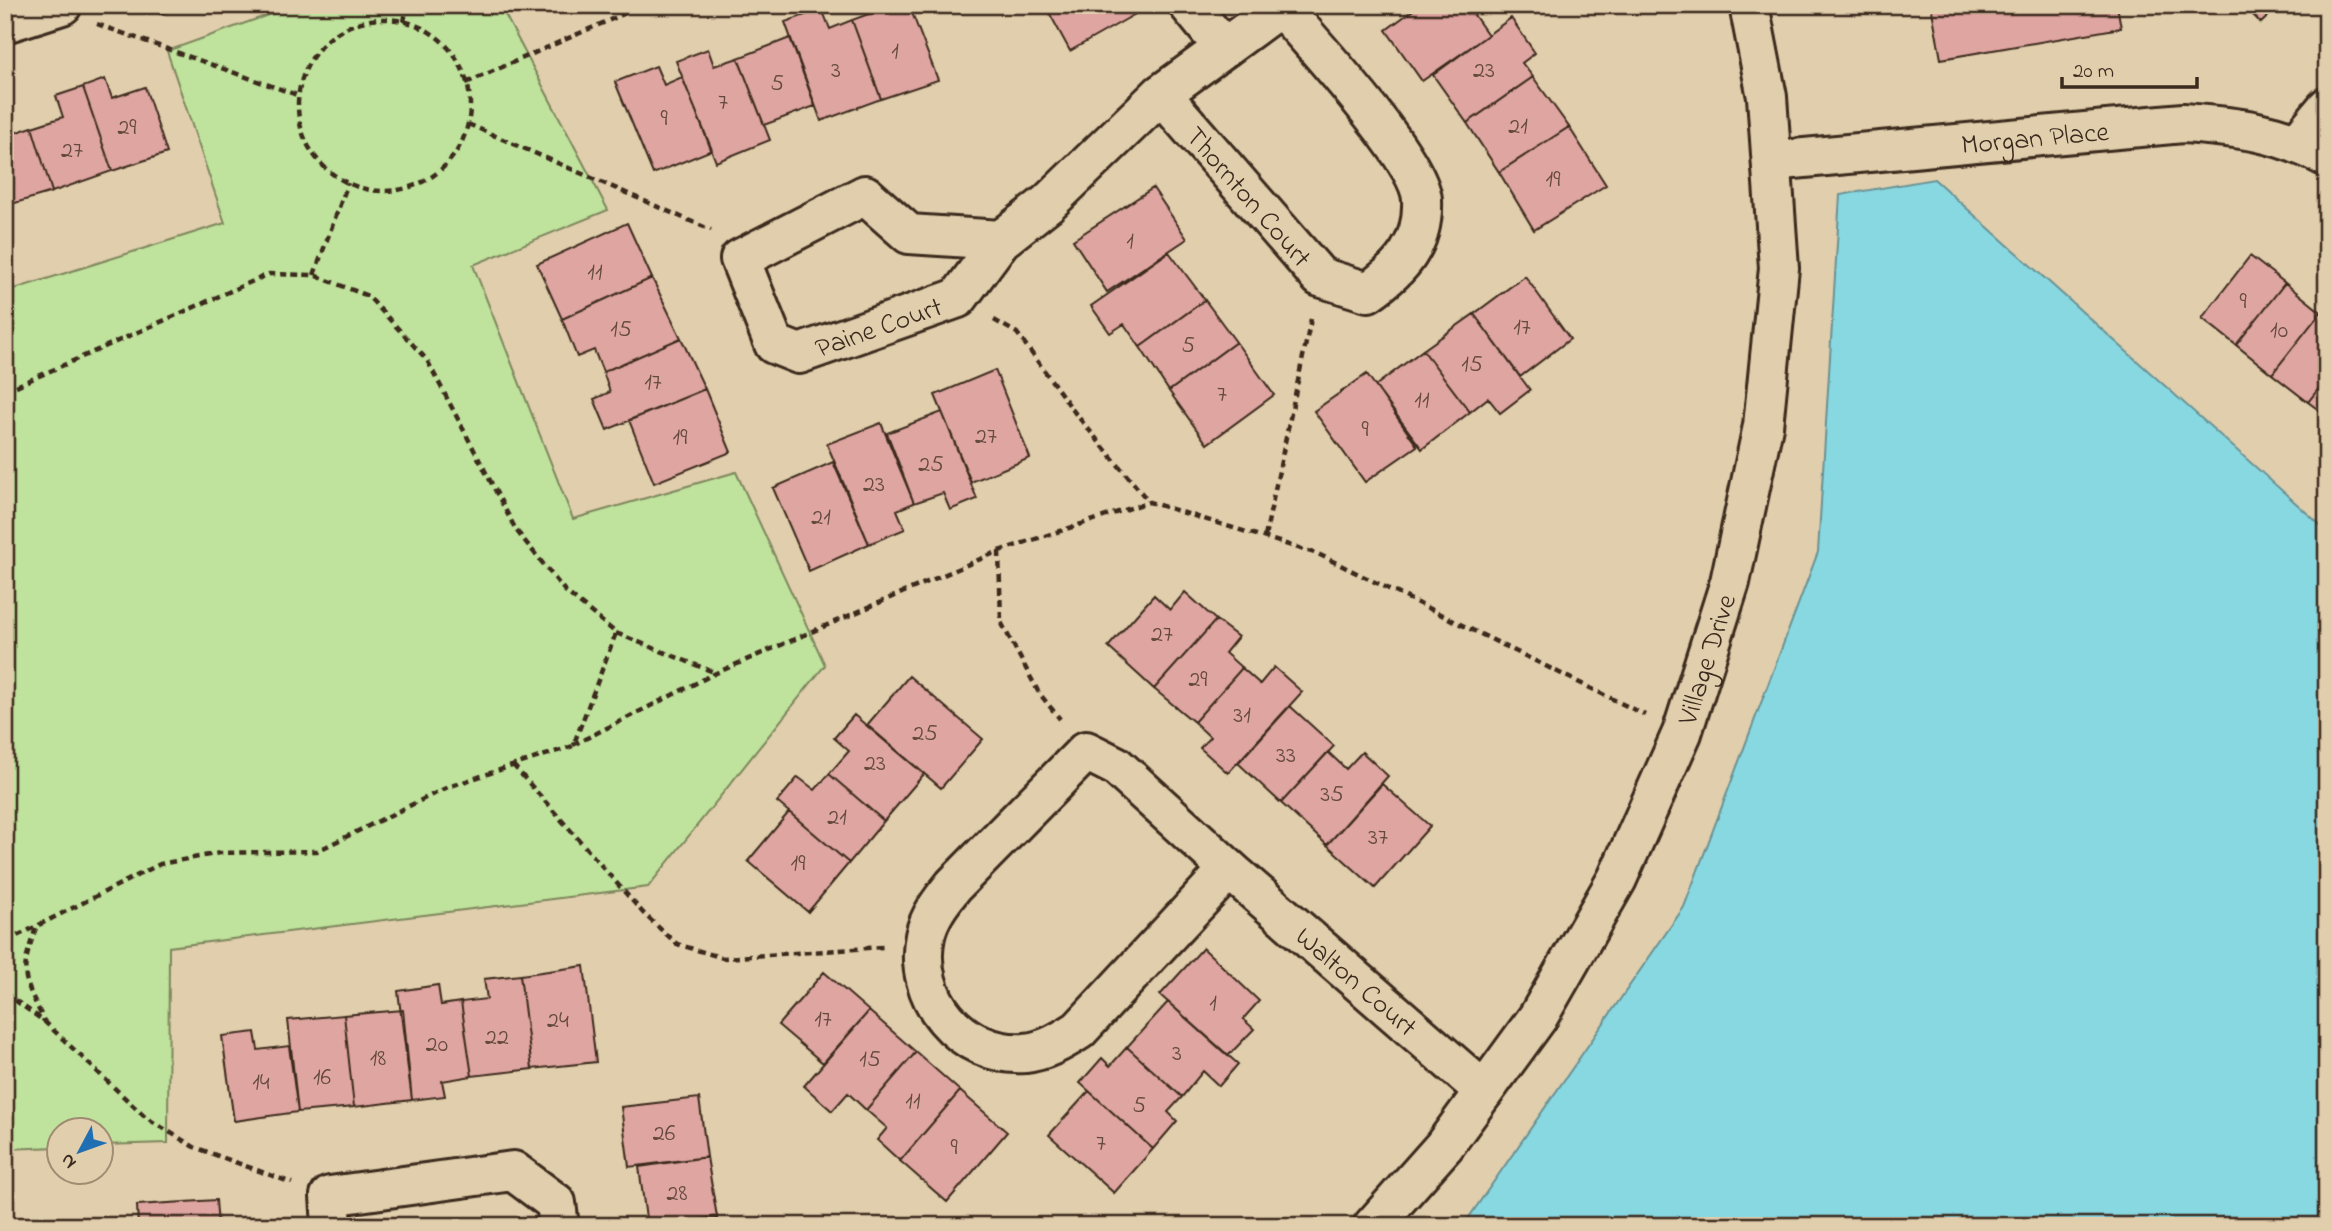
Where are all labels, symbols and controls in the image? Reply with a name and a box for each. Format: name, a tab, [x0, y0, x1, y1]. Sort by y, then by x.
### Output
house number: 1	[891, 35, 899, 70]
scale bar	[2062, 46, 2197, 90]
house number: 3	[831, 54, 841, 89]
house number: 23	[1473, 54, 1495, 89]
text: 20 m	[2073, 57, 2114, 87]
house number: 5	[770, 67, 784, 102]
house number: 7	[718, 86, 728, 121]
house number: 9	[660, 102, 668, 137]
house number: 21	[1508, 110, 1528, 145]
house number: 29	[117, 111, 137, 146]
street label: Morgan Place	[1960, 113, 2111, 167]
street label: Thornton Court	[1174, 119, 1320, 278]
house number: 27	[61, 134, 83, 169]
house number: 19	[1546, 163, 1561, 198]
house number: 1	[1126, 225, 1134, 260]
house number: 11	[587, 256, 603, 291]
house number: 9	[2239, 285, 2247, 320]
street label: Paine Court	[810, 288, 949, 371]
house number: 17	[1513, 311, 1531, 346]
house number: 15	[610, 313, 632, 348]
house number: 10	[2270, 314, 2288, 349]
house number: 5	[1181, 329, 1195, 364]
house number: 15	[1461, 348, 1483, 383]
house number: 17	[644, 366, 662, 401]
house number: 7	[1217, 378, 1227, 413]
house number: 11	[1414, 384, 1430, 419]
house number: 9	[1361, 413, 1369, 448]
house number: 27	[975, 420, 997, 455]
house number: 19	[673, 421, 688, 456]
house number: 25	[918, 448, 944, 483]
house number: 23	[863, 468, 885, 503]
house number: 21	[811, 501, 831, 536]
street label: Village Drive	[1669, 589, 1749, 732]
house number: 27	[1151, 618, 1173, 653]
house number: 29	[1188, 663, 1208, 698]
house number: 31	[1233, 699, 1251, 734]
house number: 25	[912, 717, 938, 752]
house number: 33	[1276, 739, 1296, 774]
house number: 23	[864, 747, 886, 782]
house number: 35	[1320, 778, 1344, 813]
house number: 21	[827, 801, 847, 836]
house number: 37	[1368, 821, 1388, 856]
house number: 19	[791, 847, 806, 882]
street label: Walton Court	[1285, 918, 1425, 1048]
house number: 1	[1209, 987, 1217, 1022]
house number: 17	[814, 1003, 832, 1038]
house number: 24	[547, 1004, 569, 1039]
house number: 22	[485, 1021, 509, 1056]
house number: 20	[426, 1028, 448, 1063]
house number: 3	[1172, 1037, 1182, 1072]
house number: 18	[370, 1042, 386, 1077]
house number: 15	[859, 1043, 881, 1078]
house number: 16	[313, 1061, 332, 1096]
house number: 14	[252, 1066, 270, 1101]
house number: 11	[905, 1085, 921, 1120]
house number: 5	[1132, 1089, 1146, 1124]
north arrow	[46, 1116, 116, 1186]
house number: 26	[653, 1117, 676, 1152]
house number: 7	[1096, 1127, 1106, 1162]
house number: 9	[950, 1131, 958, 1166]
text: N	[55, 1147, 83, 1174]
house number: 28	[667, 1177, 687, 1212]

